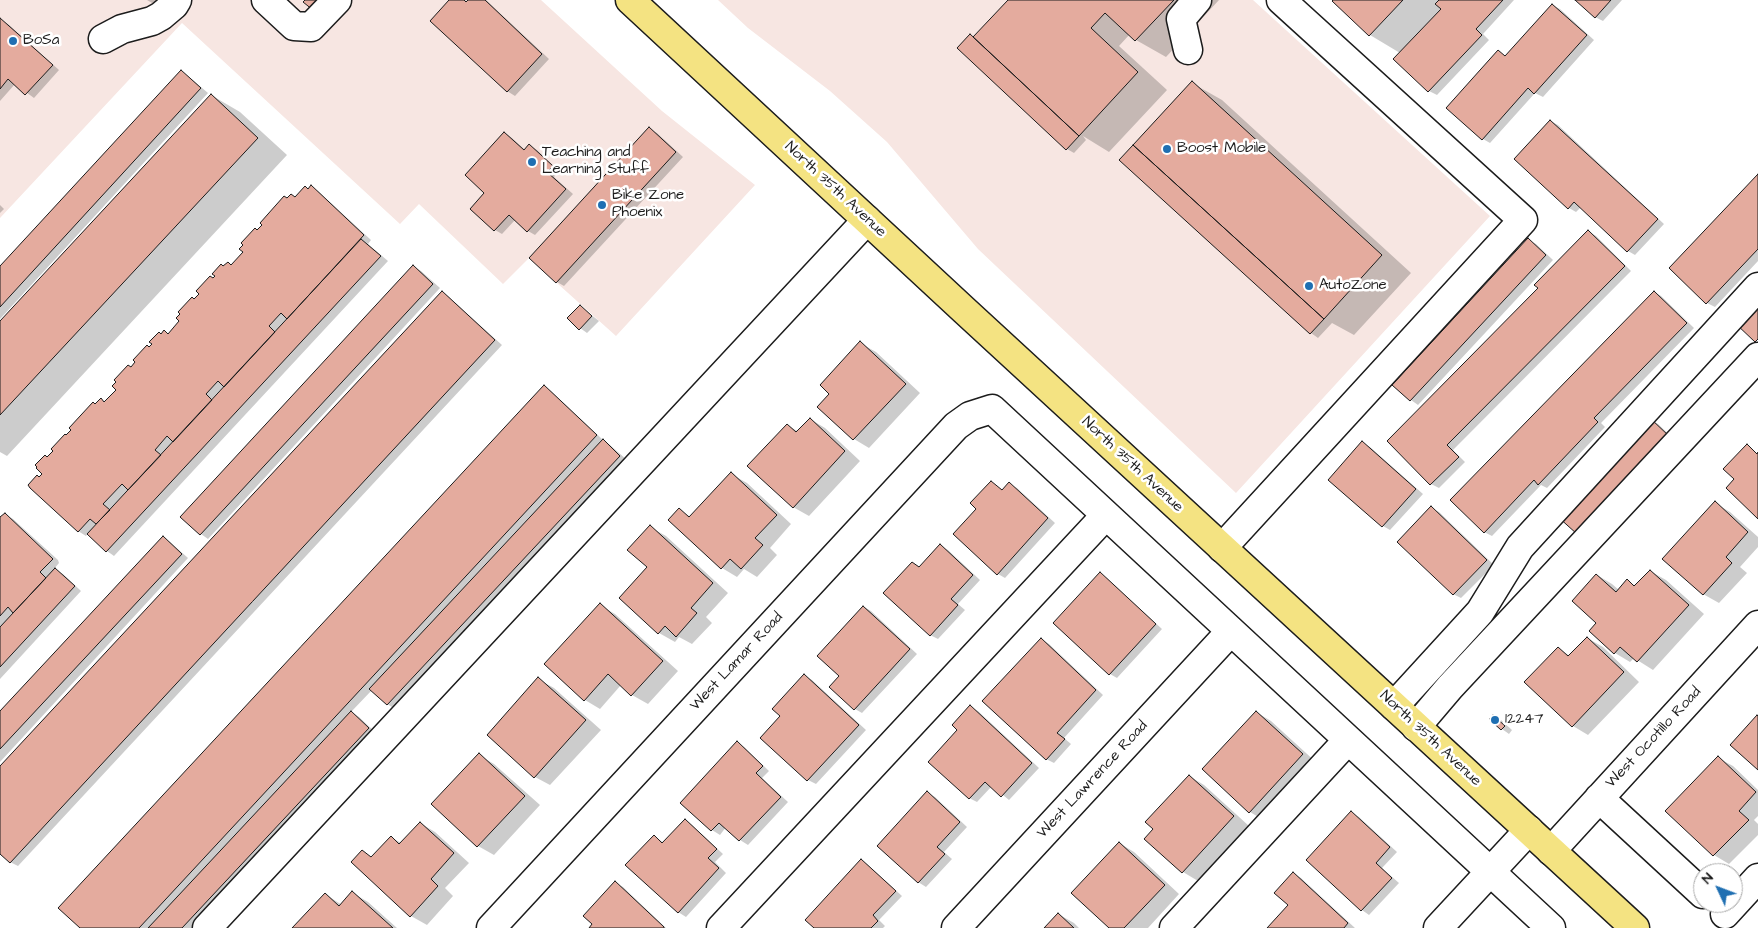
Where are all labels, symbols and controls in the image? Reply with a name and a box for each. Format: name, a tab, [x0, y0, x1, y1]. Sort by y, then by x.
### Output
place label: BoSa	[23, 32, 59, 50]
marker: BoSa	[7, 35, 19, 47]
street label: North 35th Avenue	[781, 138, 889, 242]
place label: Boost Mobile	[1177, 140, 1266, 158]
marker: Boost Mobile	[1161, 143, 1173, 155]
place label: Teaching and Learning Stuff	[542, 144, 649, 179]
marker: Teaching and Learning Stuff	[526, 156, 538, 168]
place label: Bike Zone Phoenix	[612, 187, 684, 222]
marker: Bike Zone Phoenix	[596, 199, 608, 211]
place label: AutoZone	[1319, 277, 1387, 295]
marker: AutoZone	[1303, 280, 1315, 292]
street label: North 35th Avenue	[1078, 413, 1186, 517]
street label: West Lamar Road	[687, 609, 787, 715]
street label: West Ocotillo Road	[1602, 684, 1706, 792]
street label: North 35th Avenue	[1376, 687, 1484, 791]
place label: 12247	[1505, 711, 1544, 729]
marker: 12247	[1489, 714, 1501, 726]
street label: West Lawrence Road	[1034, 718, 1152, 842]
north arrow	[1693, 863, 1743, 913]
text: N	[1697, 868, 1718, 888]

